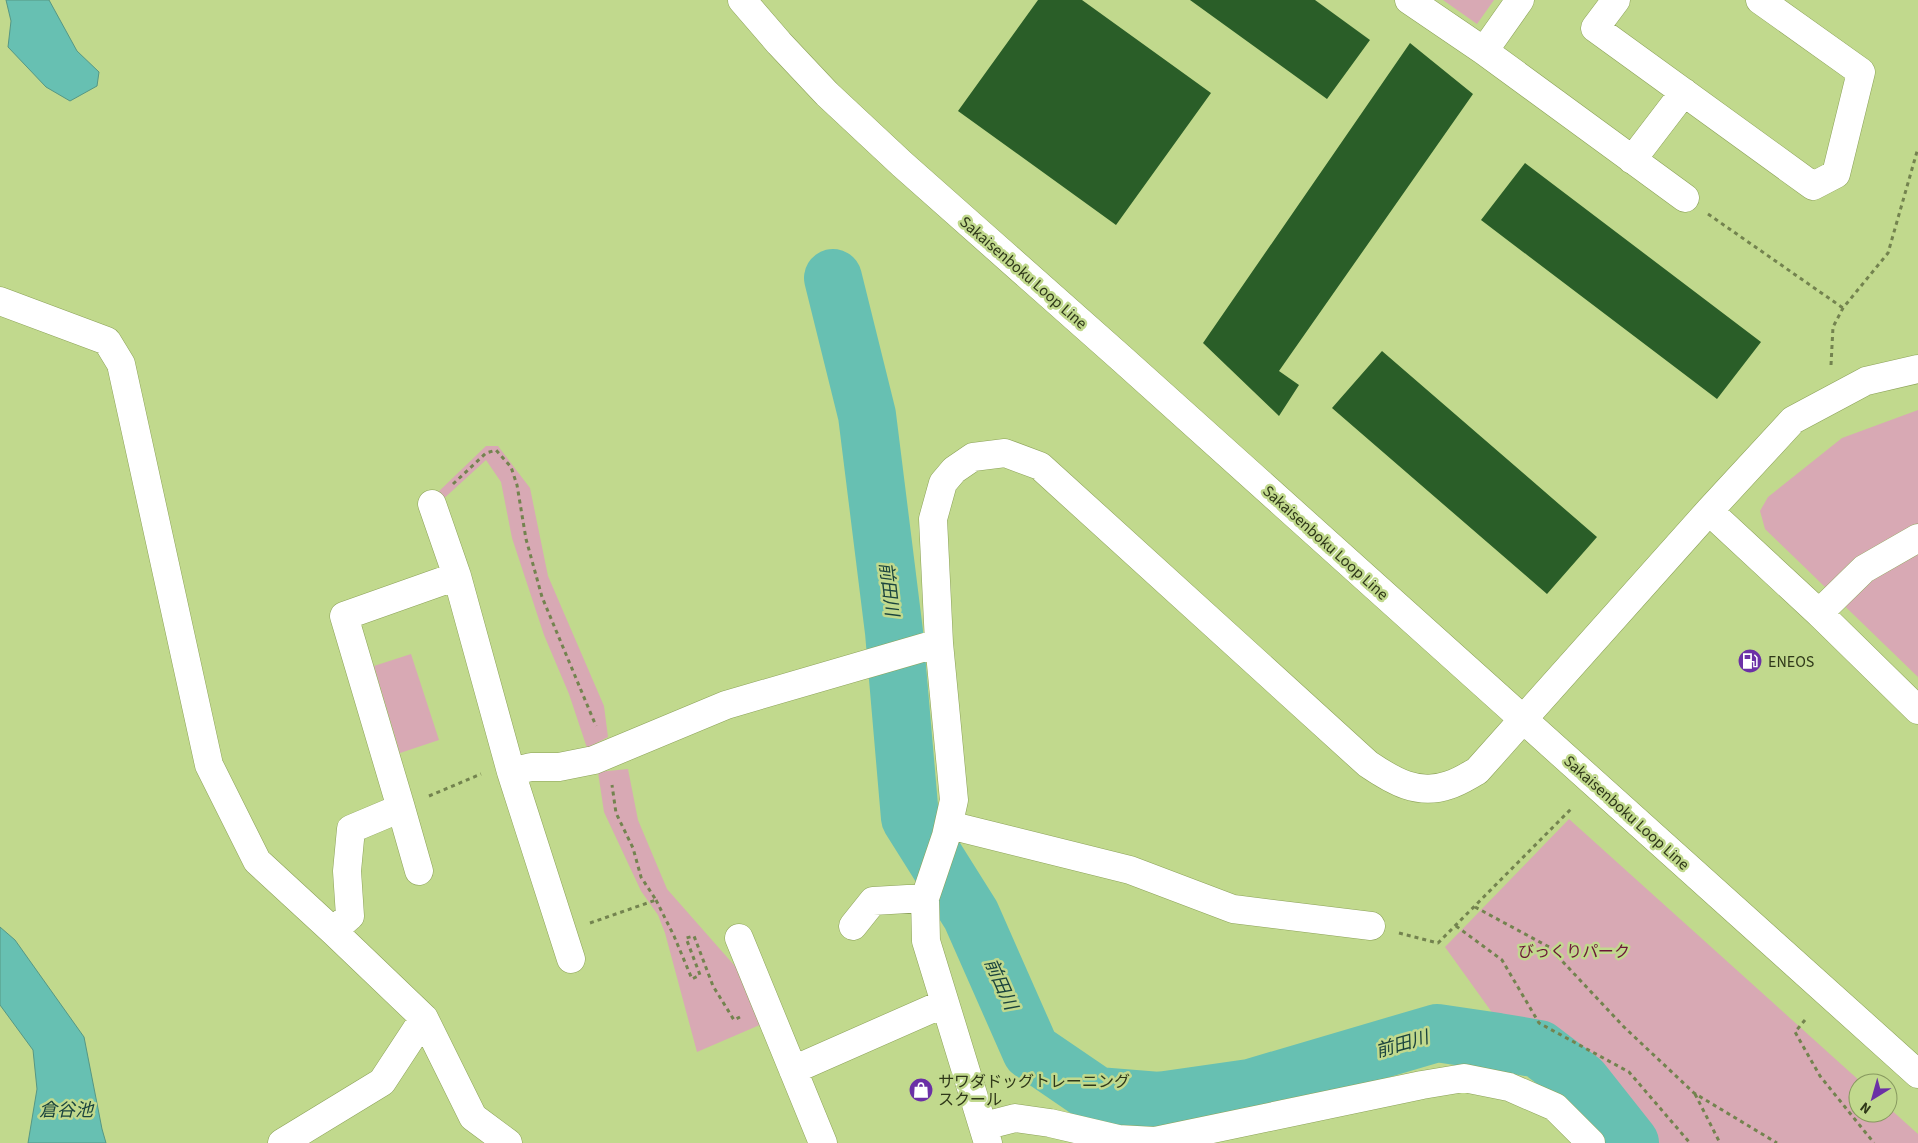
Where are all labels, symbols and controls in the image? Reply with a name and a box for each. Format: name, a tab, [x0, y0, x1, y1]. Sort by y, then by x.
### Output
street label: Sakaisenboku Loop Line	[955, 211, 1092, 334]
street label: Sakaisenboku Loop Line	[1258, 480, 1393, 605]
water label: 前田川	[873, 561, 904, 619]
fuel station icon: ENEOS	[1737, 648, 1763, 674]
place label: ENEOS	[1768, 651, 1814, 673]
street label: Sakaisenboku Loop Line	[1559, 750, 1694, 875]
park label: びっくりパーク	[1518, 941, 1630, 963]
water label: 前田川	[978, 954, 1024, 1016]
water label: 前田川	[1373, 1024, 1433, 1064]
place label: サワダドッグトレーニング スクール	[938, 1071, 1130, 1111]
north arrow	[1848, 1073, 1898, 1123]
shop icon: サワダドッグトレーニング スクール	[908, 1077, 934, 1103]
text: N	[1856, 1097, 1876, 1118]
water label: 倉谷池	[39, 1098, 95, 1123]

